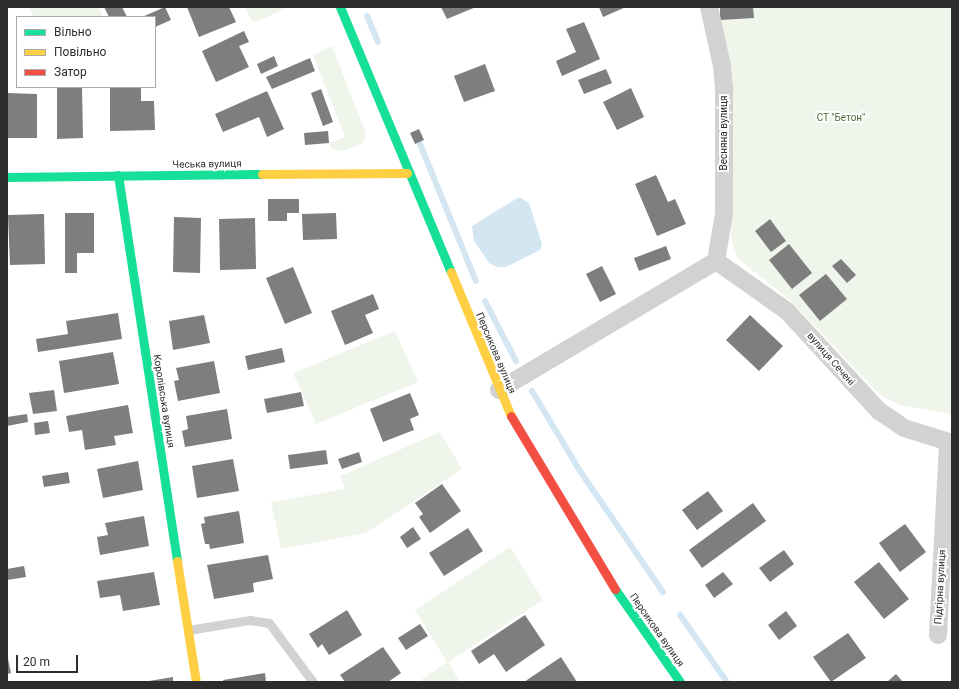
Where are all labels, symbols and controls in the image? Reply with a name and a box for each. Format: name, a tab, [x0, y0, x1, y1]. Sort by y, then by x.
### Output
legend	[16, 16, 156, 88]
text: Вільно	[54, 25, 92, 39]
text: Повільно	[54, 45, 106, 59]
text: Затор	[54, 65, 87, 79]
street label: Весняна вулиця	[718, 96, 730, 170]
park label: СТ "Бетон"	[817, 112, 865, 124]
street label: Чеська вулиця	[172, 157, 242, 171]
street label: Персикова вулиця	[473, 311, 519, 395]
street label: вулиця Сечені	[805, 330, 857, 388]
street label: Королівська вулиця	[151, 353, 177, 449]
street label: Підгірна вулиця	[932, 549, 948, 625]
street label: Персикова вулиця	[627, 591, 687, 669]
scale bar	[18, 647, 80, 673]
text: 20 m	[23, 655, 50, 669]

